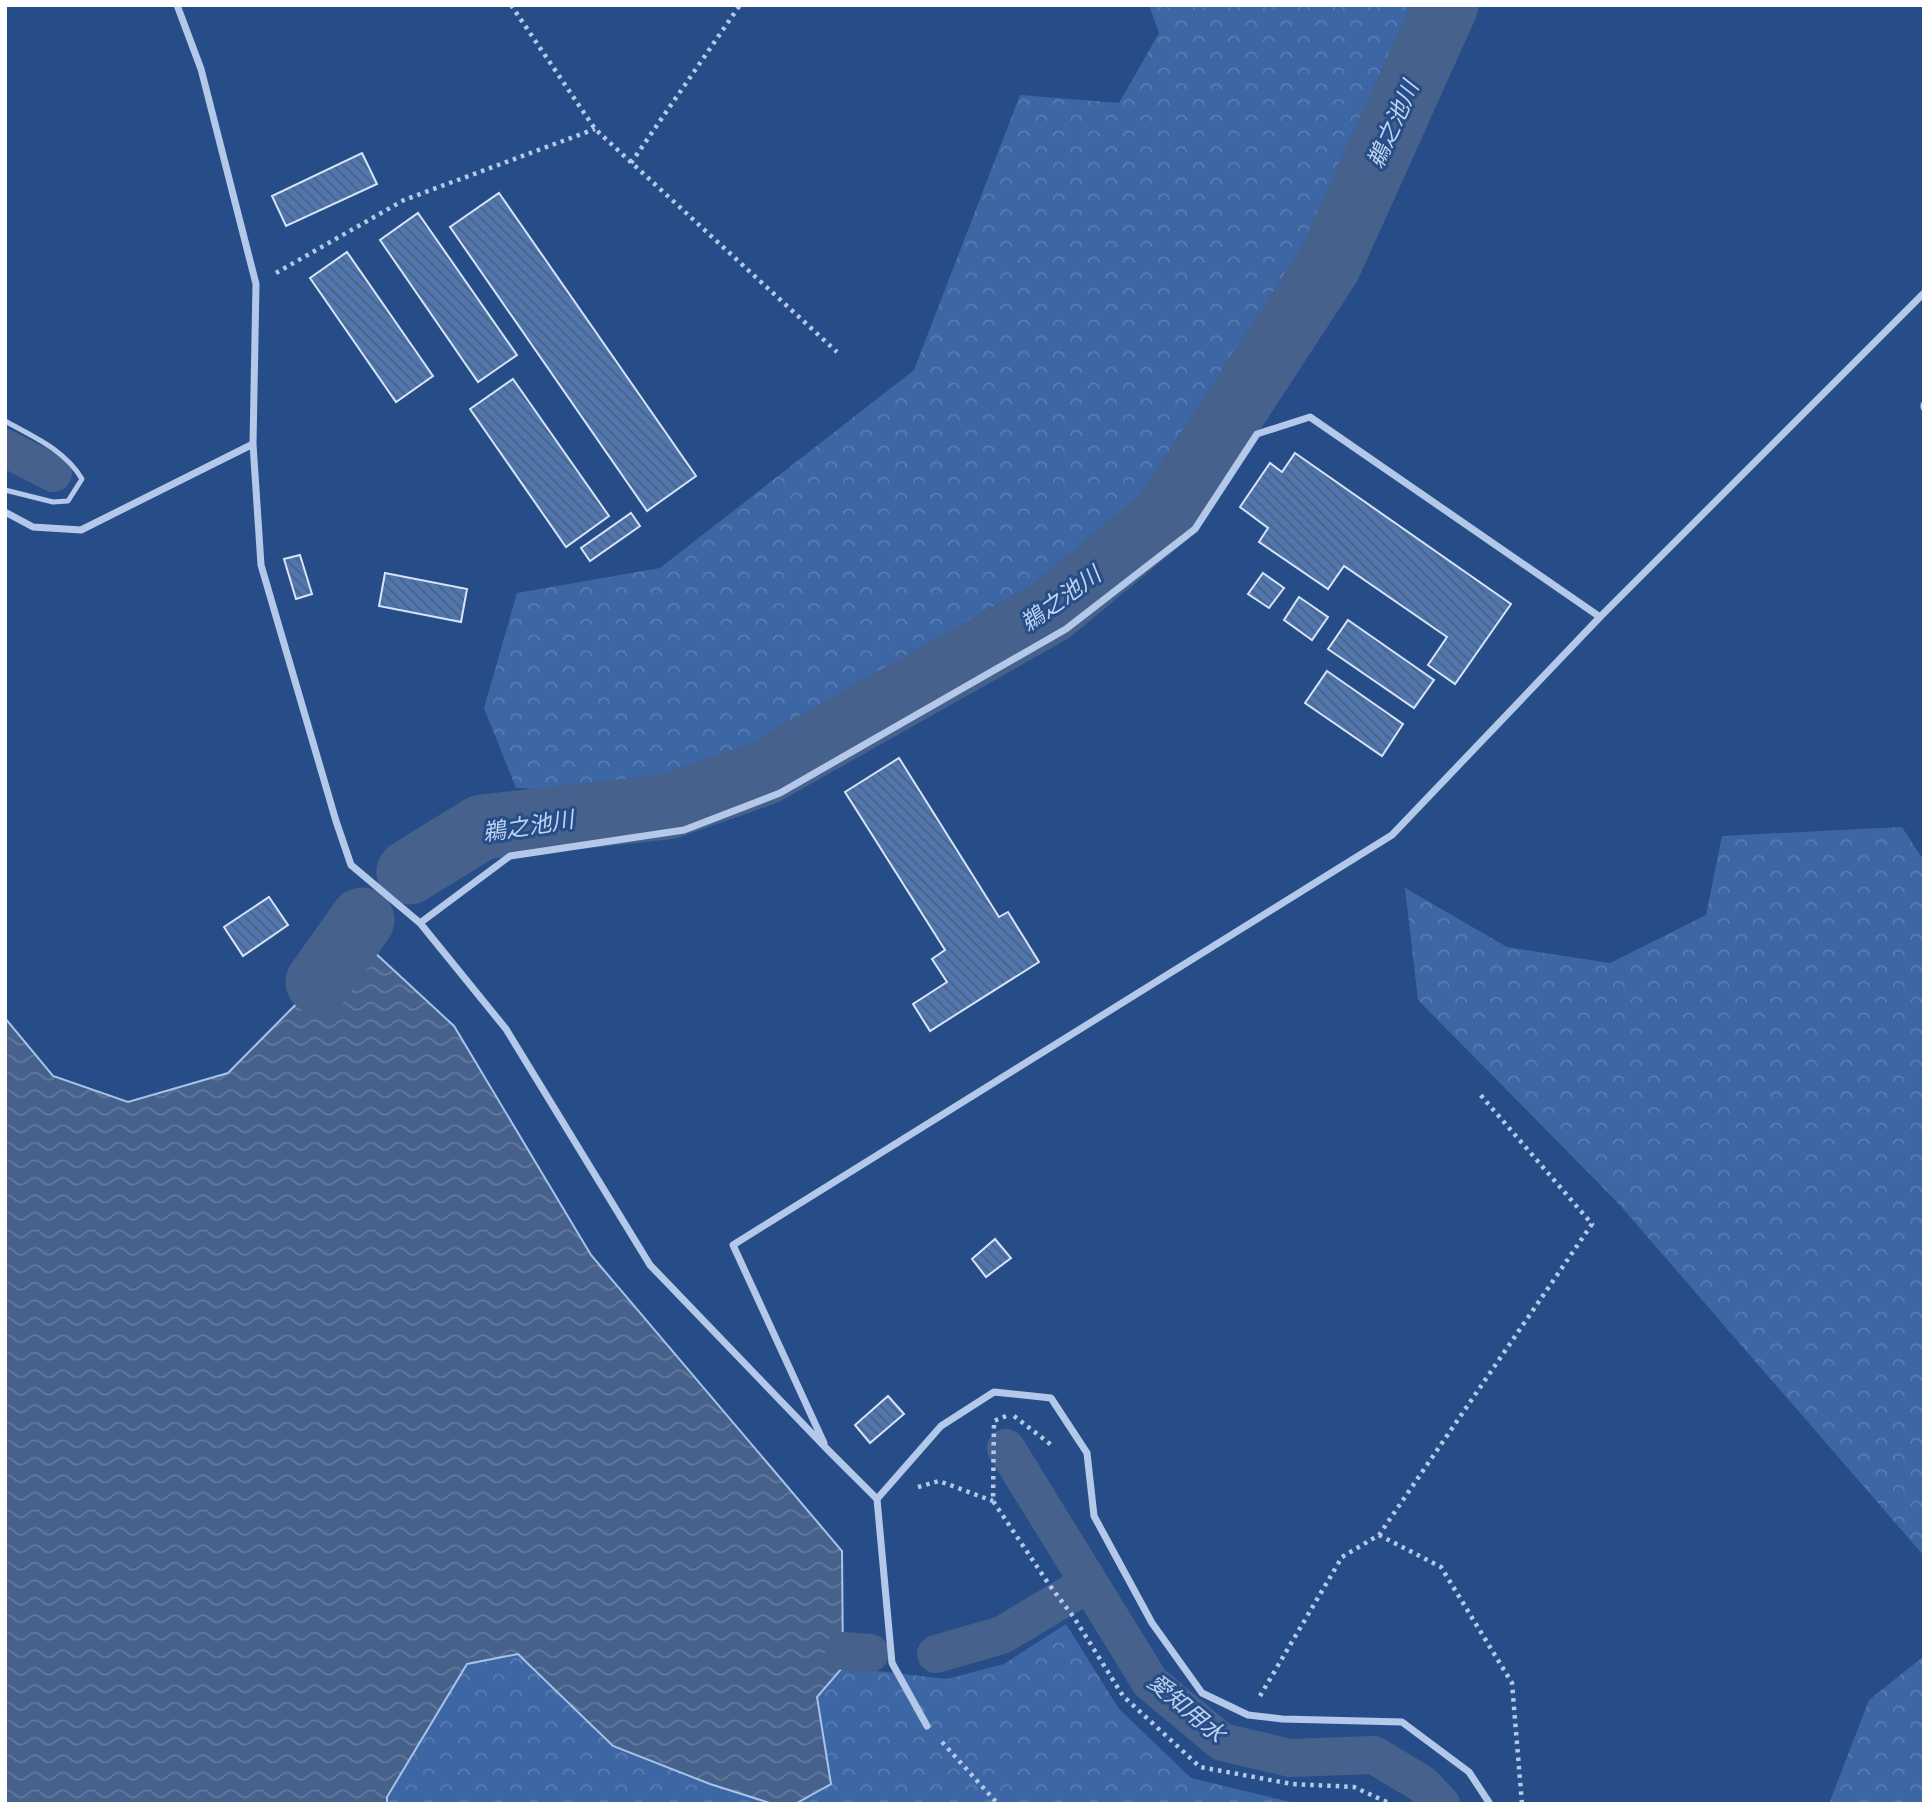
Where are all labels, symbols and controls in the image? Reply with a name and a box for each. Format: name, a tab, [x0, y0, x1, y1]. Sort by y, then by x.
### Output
water label: 鵜之池川	[1360, 73, 1426, 172]
water label: 鵜之池川	[1014, 557, 1108, 637]
water label: 鵜之池川	[480, 803, 579, 847]
water label: 愛知用水	[1142, 1666, 1234, 1750]

